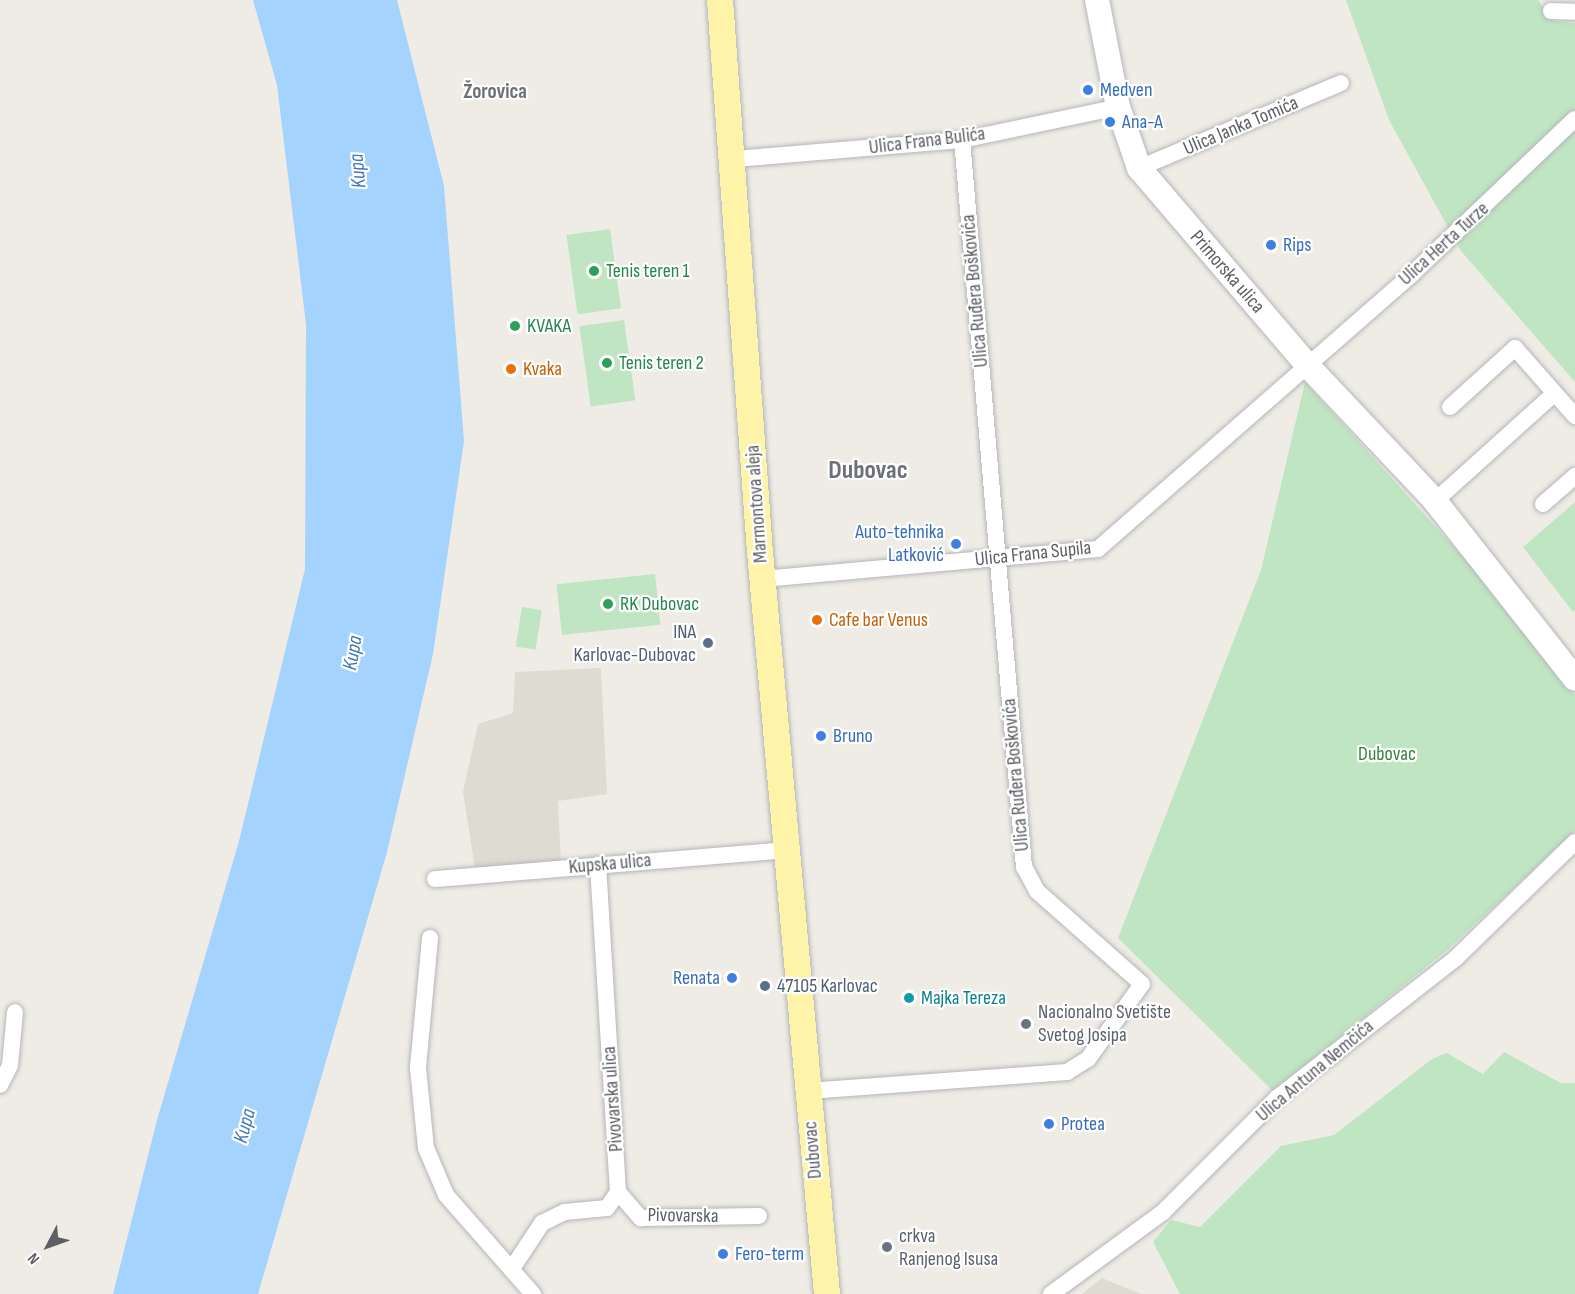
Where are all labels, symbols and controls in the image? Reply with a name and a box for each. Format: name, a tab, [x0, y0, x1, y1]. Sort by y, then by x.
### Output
place label: Medven	[1100, 78, 1152, 102]
district label: Žorovica	[463, 79, 527, 105]
marker: Medven	[1081, 83, 1095, 97]
street label: Ulica Janka Tomića	[1180, 91, 1302, 161]
place label: Ana-A	[1122, 110, 1163, 134]
marker: Ana-A	[1103, 115, 1117, 129]
street label: Ulica Frana Bulića	[867, 122, 987, 160]
water label: Kupa	[344, 153, 372, 189]
street label: Ulica Herta Turze	[1394, 197, 1494, 291]
street label: Ulica Ruđera Boškovića	[956, 214, 994, 368]
street label: Primorska ulica	[1185, 226, 1269, 318]
place label: Rips	[1283, 233, 1311, 257]
marker: Rips	[1264, 238, 1278, 252]
place label: Tenis teren 1	[606, 259, 690, 283]
marker: Tenis teren 1	[587, 264, 601, 278]
place label: KVAKA	[527, 314, 571, 338]
marker: KVAKA	[508, 319, 522, 333]
place label: Tenis teren 2	[619, 351, 704, 375]
marker: Tenis teren 2	[600, 356, 614, 370]
place label: Kvaka	[523, 357, 562, 381]
marker: Kvaka	[504, 362, 518, 376]
street label: Marmontova aleja	[741, 444, 773, 564]
district label: Dubovac	[828, 455, 908, 487]
place label: Auto-tehnika Latković	[855, 520, 944, 567]
street label: Ulica Frana Supila	[974, 536, 1092, 572]
marker: Auto-tehnika Latković	[949, 537, 963, 551]
place label: RK Dubovac	[620, 592, 699, 616]
marker: RK Dubovac	[601, 597, 615, 611]
place label: Cafe bar Venus	[829, 608, 928, 632]
marker: Cafe bar Venus	[810, 613, 824, 627]
place label: INA Karlovac-Dubovac	[574, 620, 696, 667]
water label: Kupa	[338, 634, 368, 672]
marker: INA Karlovac-Dubovac	[701, 636, 715, 650]
street label: Ulica Ruđera Boškovića	[997, 698, 1035, 852]
place label: Bruno	[833, 724, 873, 748]
marker: Bruno	[814, 729, 828, 743]
park label: Dubovac	[1358, 742, 1416, 766]
street label: Kupska ulica	[568, 848, 652, 880]
place label: Renata	[673, 966, 720, 990]
marker: Renata	[725, 971, 739, 985]
place label: 47105 Karlovac	[777, 974, 878, 998]
marker: 47105 Karlovac	[758, 979, 772, 993]
place label: Majka Tereza	[921, 986, 1006, 1010]
marker: Majka Tereza	[902, 991, 916, 1005]
place label: Nacionalno Svetište Svetog Josipa	[1038, 1000, 1171, 1047]
street label: Ulica Antuna Nemčića	[1251, 1015, 1379, 1127]
marker: Nacionalno Svetište Svetog Josipa	[1019, 1017, 1033, 1031]
street label: Pivovarska ulica	[597, 1045, 629, 1153]
water label: Kupa	[228, 1106, 262, 1146]
place label: Protea	[1061, 1112, 1105, 1136]
marker: Protea	[1042, 1117, 1056, 1131]
street label: Dubovac	[799, 1120, 827, 1180]
street label: Pivovarska	[647, 1203, 719, 1229]
north arrow	[18, 1216, 78, 1276]
place label: crkva Ranjenog Isusa	[899, 1224, 998, 1271]
marker: crkva Ranjenog Isusa	[880, 1240, 894, 1254]
place label: Fero-term	[735, 1242, 804, 1266]
marker: Fero-term	[716, 1247, 730, 1261]
text: N	[24, 1249, 44, 1268]

